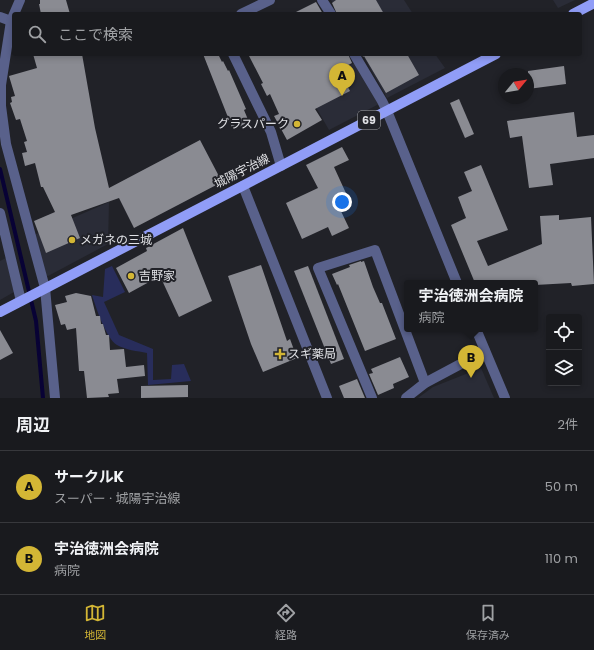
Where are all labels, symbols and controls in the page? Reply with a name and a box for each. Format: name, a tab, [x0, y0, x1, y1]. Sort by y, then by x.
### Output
search box	[12, 12, 582, 56]
icon: search	[26, 23, 48, 45]
text: ここで検索	[58, 24, 133, 45]
pin: A	[329, 63, 355, 96]
north arrow	[498, 68, 534, 104]
road number: 69	[358, 111, 380, 129]
place label: グラスパーク	[217, 115, 289, 132]
marker: グラスパーク	[292, 119, 302, 129]
street label: 城陽宇治線	[211, 149, 272, 192]
your location	[332, 192, 352, 212]
place label: メガネの三城	[80, 231, 152, 248]
marker: メガネの三城	[67, 235, 77, 245]
place label: 吉野家	[139, 267, 175, 284]
marker: 吉野家	[126, 271, 136, 281]
popup	[404, 280, 538, 332]
text: 宇治徳洲会病院	[418, 285, 524, 306]
text: 病院	[418, 308, 445, 327]
map controls	[546, 314, 582, 386]
button: locate	[546, 314, 582, 350]
place label: スギ薬局	[288, 345, 336, 362]
pin: B	[458, 345, 484, 378]
marker: スギ薬局	[275, 349, 285, 359]
button: layers	[546, 350, 582, 386]
text: 周辺	[16, 413, 50, 437]
text: 2件	[558, 415, 578, 434]
text: サークルK	[54, 466, 124, 487]
text: A	[24, 477, 34, 496]
text: 50 m	[545, 477, 578, 496]
text: スーパー · 城陽宇治線	[54, 489, 181, 508]
text: 宇治徳洲会病院	[54, 538, 159, 559]
text: B	[25, 549, 33, 568]
text: 110 m	[545, 549, 578, 568]
text: 病院	[54, 561, 80, 580]
tab: 地図	[84, 602, 106, 644]
tab: 経路	[275, 602, 297, 644]
tab: 保存済み	[466, 602, 510, 644]

